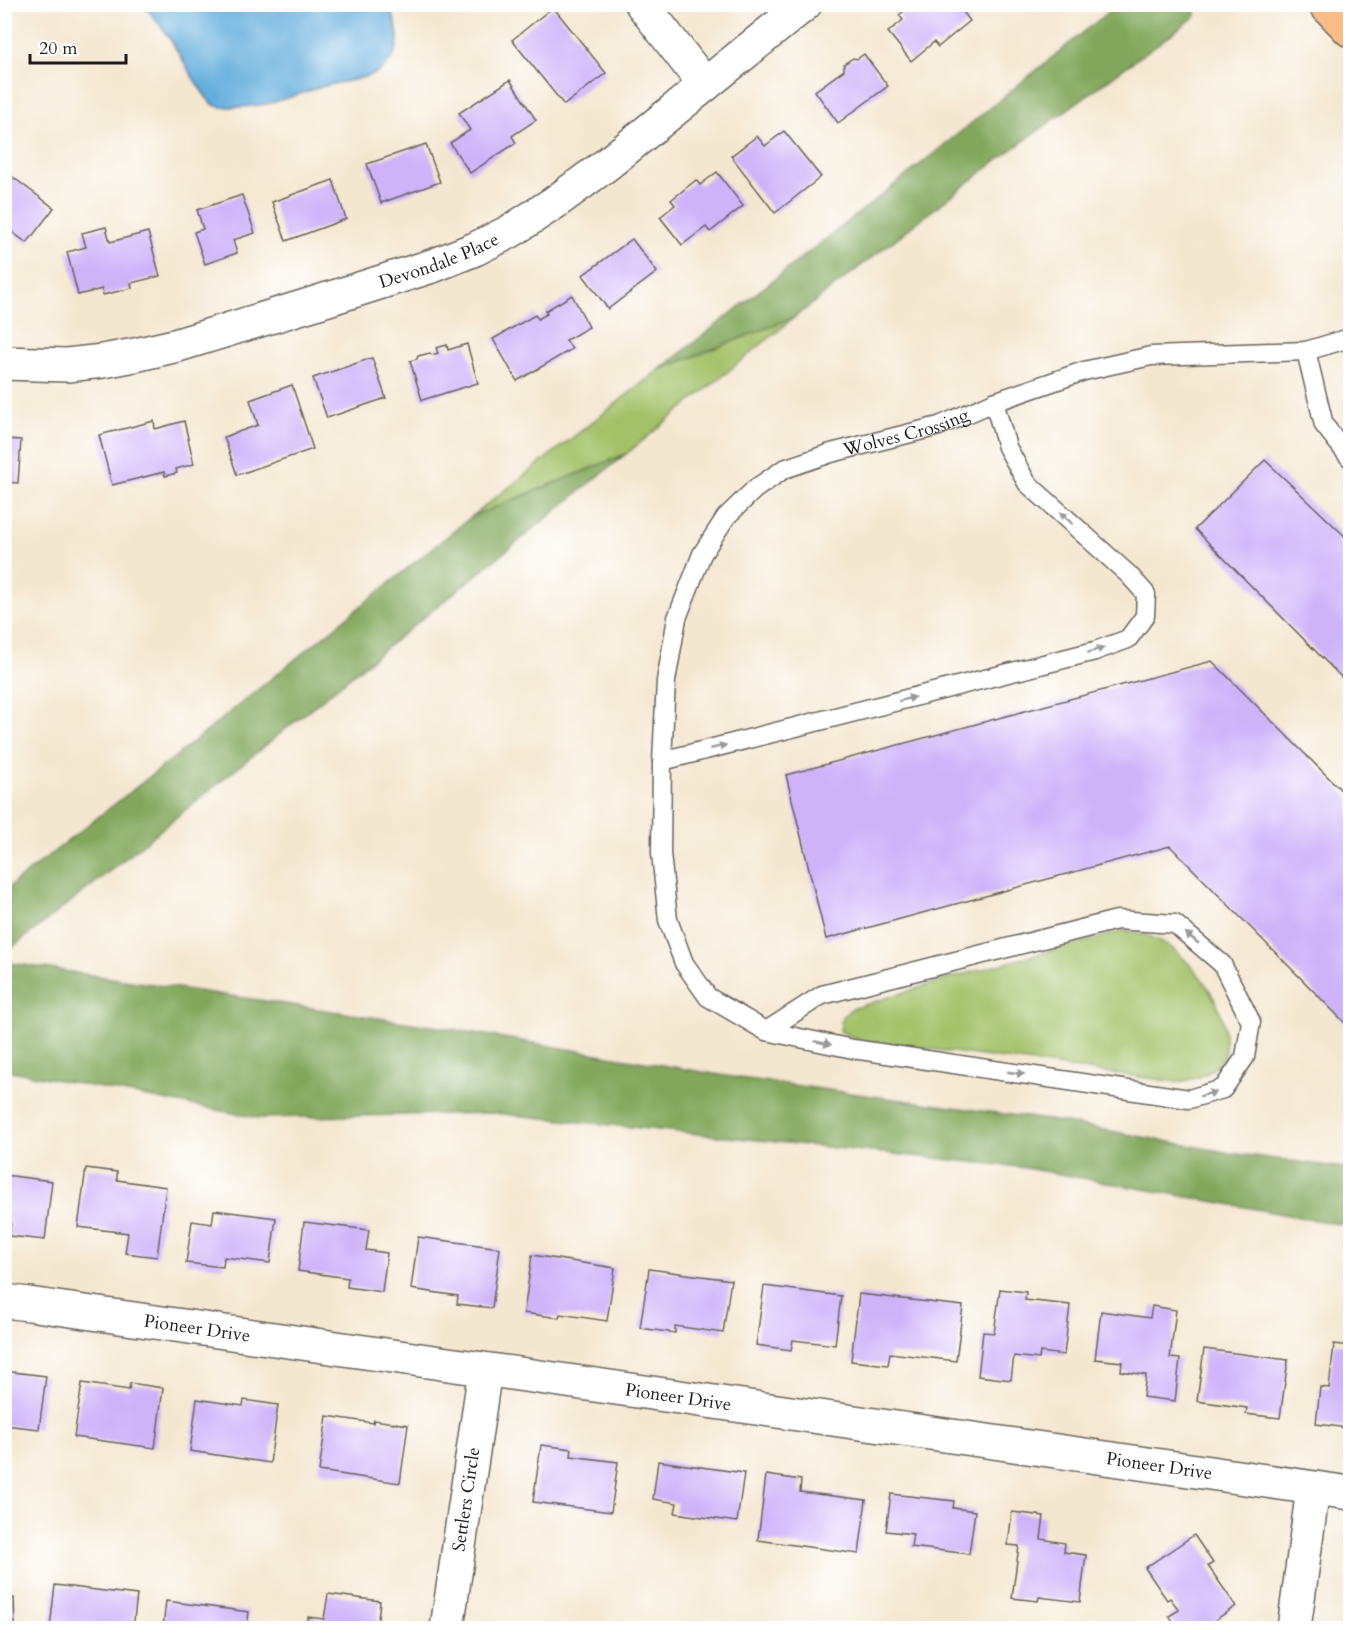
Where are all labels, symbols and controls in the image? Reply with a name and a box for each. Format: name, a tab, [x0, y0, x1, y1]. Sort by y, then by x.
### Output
scale bar	[30, 27, 126, 65]
text: 20 m	[39, 36, 78, 61]
street label: Devondale Place	[376, 227, 503, 295]
street label: Wolves Crossing	[840, 402, 974, 463]
one-way arrow	[1059, 512, 1073, 526]
one-way arrow	[1087, 645, 1105, 654]
one-way arrow	[898, 693, 917, 703]
one-way arrow	[710, 742, 728, 751]
one-way arrow	[1185, 932, 1200, 945]
one-way arrow	[814, 1039, 833, 1048]
one-way arrow	[1006, 1069, 1025, 1078]
one-way arrow	[1199, 1088, 1217, 1098]
street label: Pioneer Drive	[142, 1309, 252, 1349]
street label: Pioneer Drive	[623, 1377, 733, 1417]
street label: Settlers Circle	[446, 1446, 486, 1553]
street label: Pioneer Drive	[1104, 1446, 1214, 1486]

